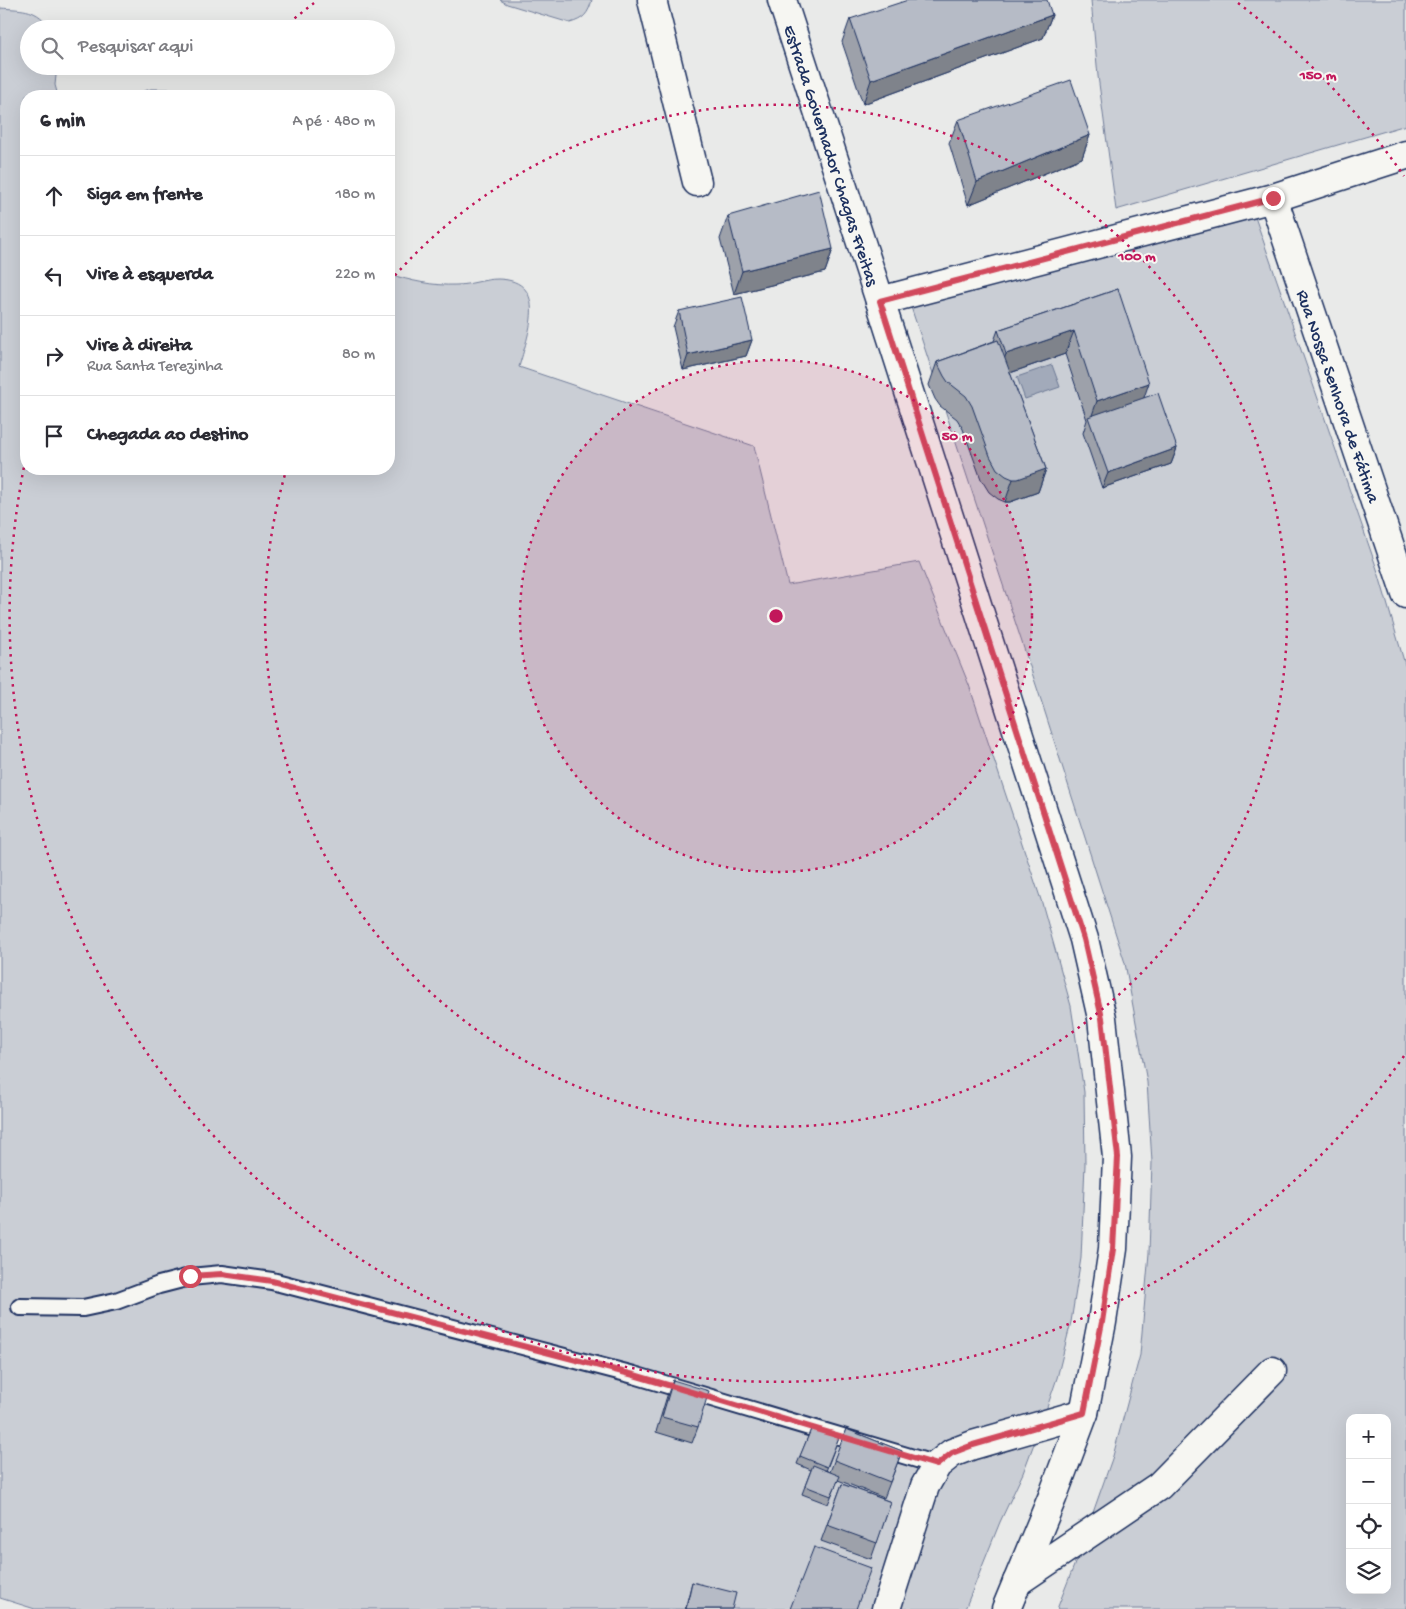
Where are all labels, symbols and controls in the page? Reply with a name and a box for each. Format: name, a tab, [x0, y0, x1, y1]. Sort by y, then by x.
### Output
search box	[20, 20, 395, 75]
street label: Estrada Governador Chagas Freitas	[777, 23, 882, 290]
icon: search	[38, 34, 66, 62]
text: Pesquisar aqui	[78, 36, 193, 59]
text: 150 m	[1299, 67, 1337, 85]
text: 6 min	[40, 110, 85, 135]
text: A pé · 480 m	[292, 113, 375, 132]
icon: ahead	[40, 182, 68, 210]
text: Siga em frente	[87, 184, 203, 207]
text: 180 m	[336, 186, 375, 205]
route end	[1262, 187, 1285, 210]
text: 100 m	[1117, 248, 1156, 266]
icon: left	[40, 262, 68, 290]
text: Vire à esquerda	[87, 264, 213, 287]
text: 220 m	[335, 266, 375, 285]
street label: Rua Nossa Senhora de Fátima	[1290, 288, 1383, 507]
text: Vire à direita	[87, 335, 192, 358]
icon: right	[40, 342, 68, 370]
text: 80 m	[342, 346, 375, 365]
text: Rua Santa Terezinha	[87, 358, 223, 377]
icon: arrive	[40, 422, 68, 450]
text: Chegada ao destino	[87, 424, 248, 447]
text: 50 m	[942, 428, 973, 446]
centre of rings	[767, 607, 785, 625]
route start	[179, 1265, 202, 1288]
map controls	[1346, 1414, 1391, 1594]
button: +	[1346, 1414, 1391, 1459]
button: −	[1346, 1459, 1391, 1504]
button: locate	[1346, 1504, 1391, 1549]
button: layers	[1346, 1549, 1391, 1594]

